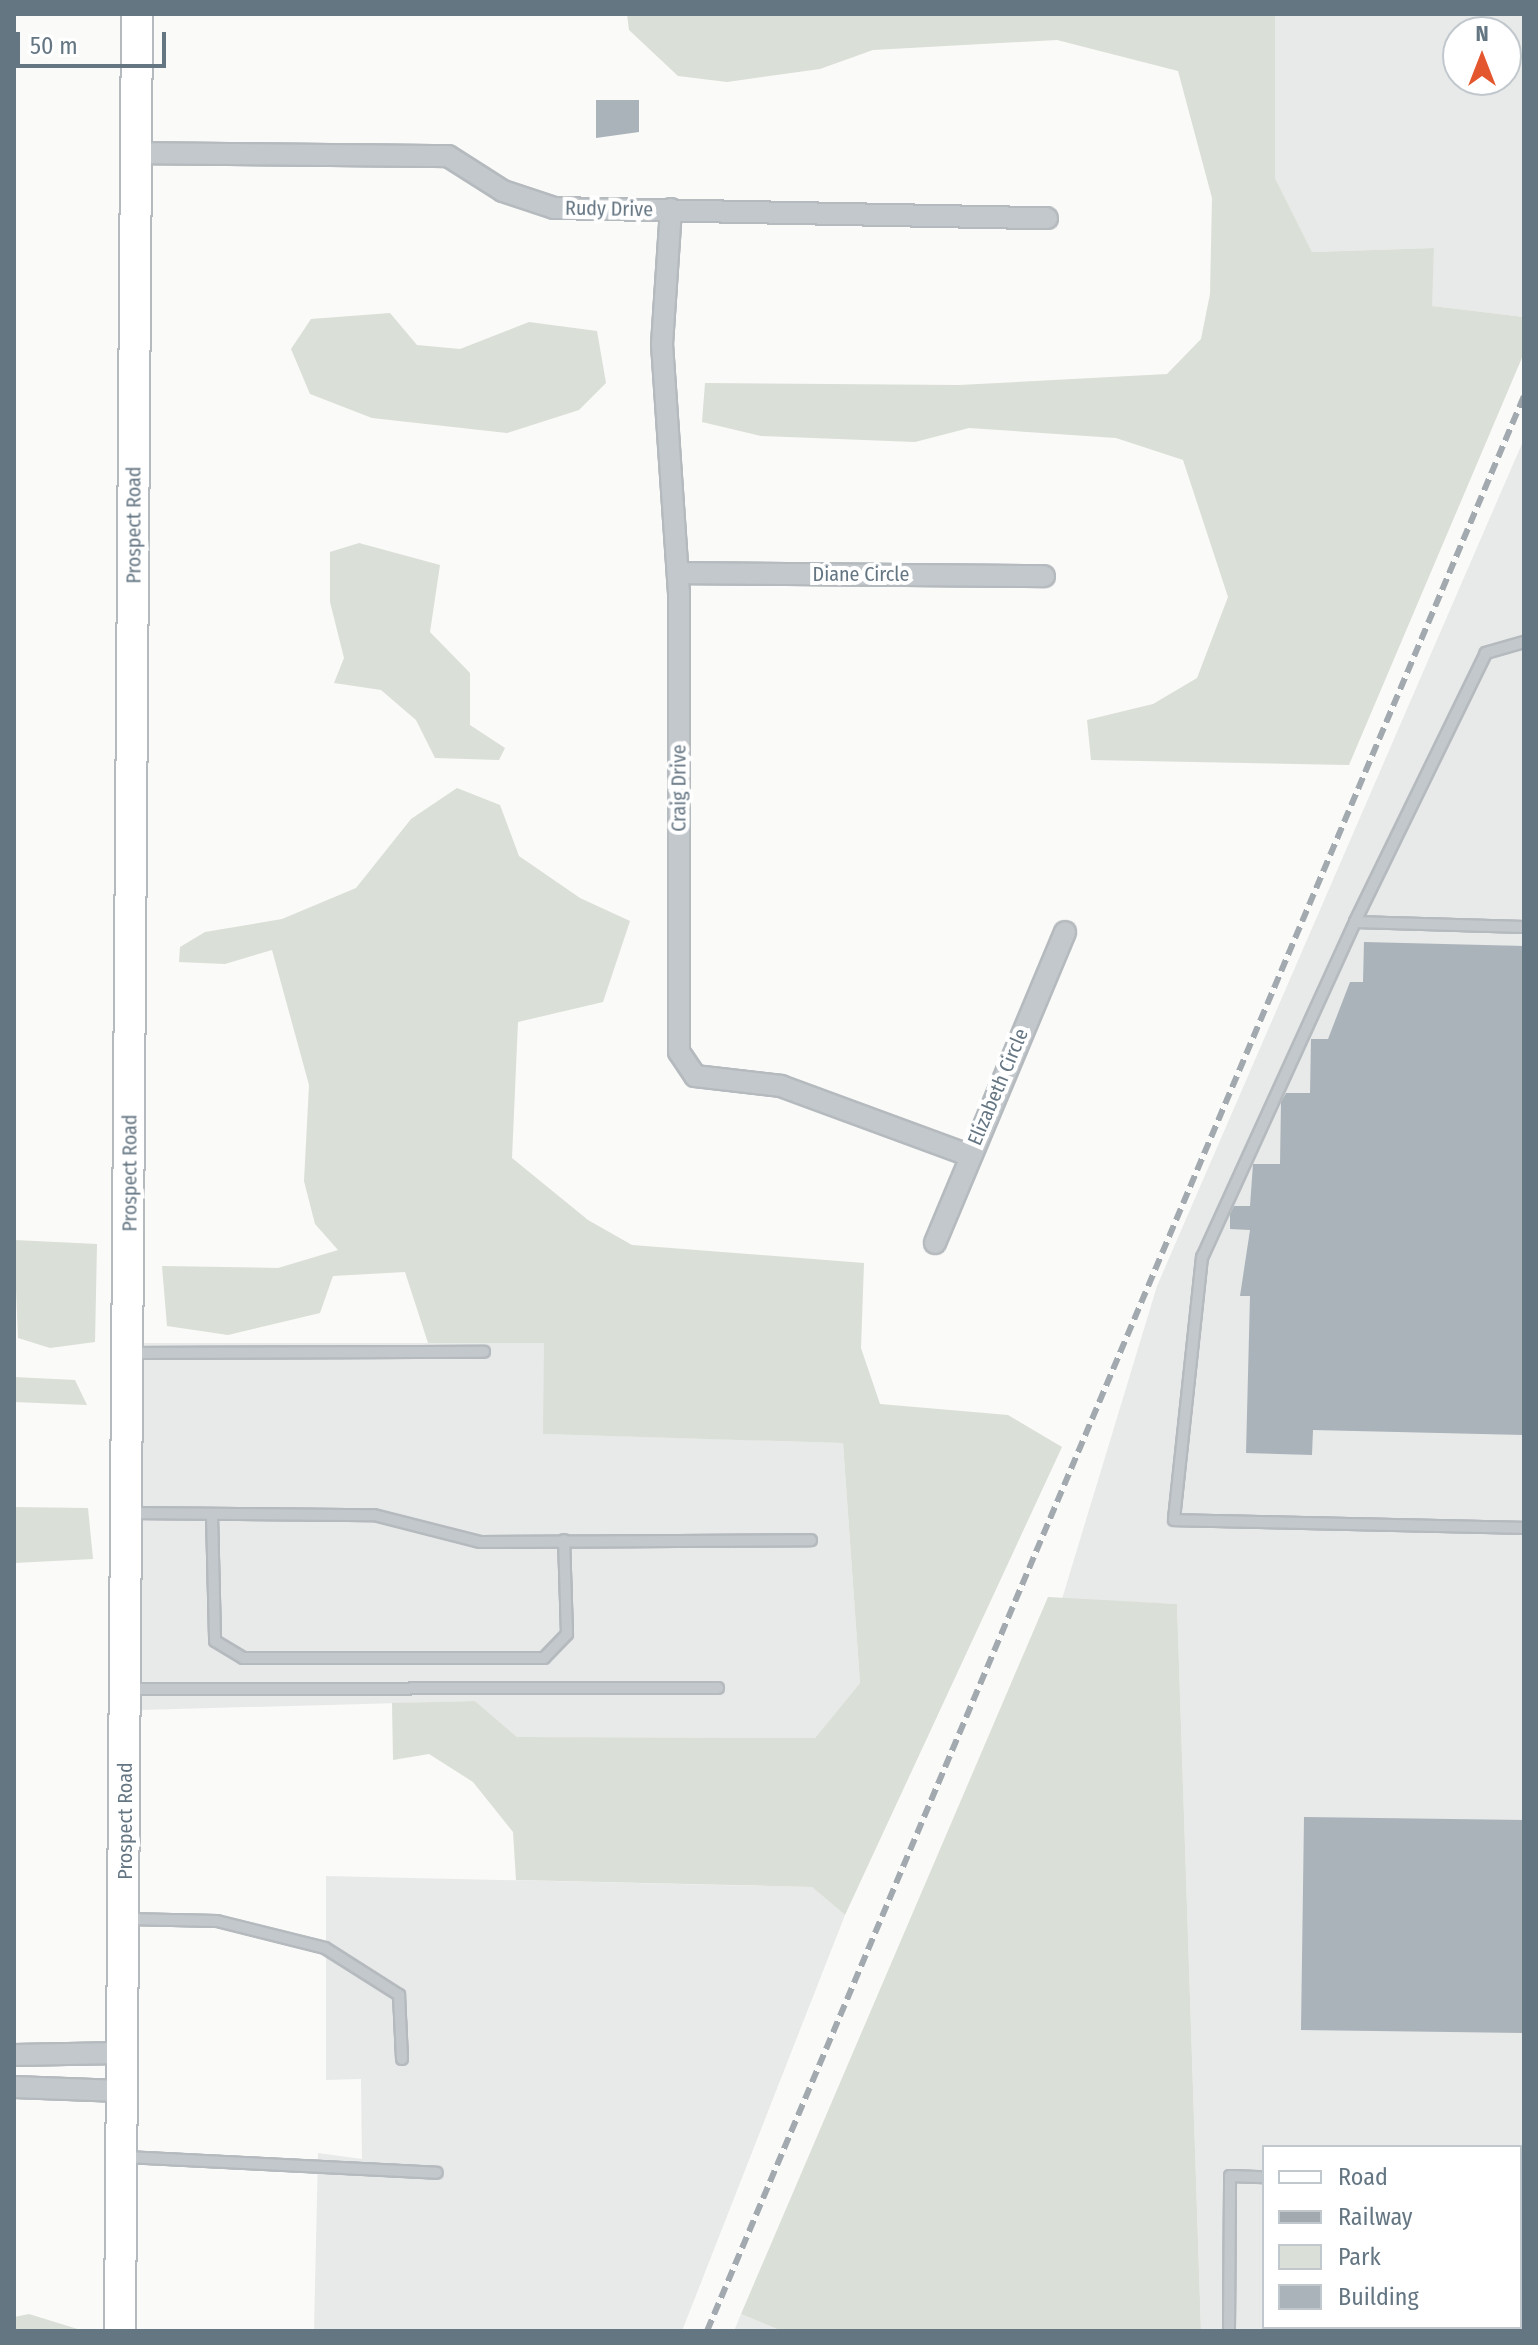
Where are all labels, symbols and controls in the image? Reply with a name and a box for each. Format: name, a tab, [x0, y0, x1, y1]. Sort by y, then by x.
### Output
scale bar	[20, 16, 170, 66]
north arrow	[1442, 16, 1522, 96]
text: N	[1475, 20, 1489, 47]
text: 50 m	[30, 32, 78, 60]
street label: Rudy Drive	[565, 196, 653, 222]
street label: Prospect Road	[122, 466, 146, 584]
street label: Diane Circle	[813, 562, 909, 586]
street label: Craig Drive	[667, 744, 691, 832]
street label: Elizabeth Circle	[963, 1025, 1033, 1149]
street label: Prospect Road	[118, 1114, 142, 1232]
street label: Prospect Road	[113, 1762, 137, 1880]
legend	[1262, 2145, 1522, 2329]
text: Road	[1338, 2163, 1388, 2191]
text: Railway	[1338, 2203, 1413, 2231]
text: Park	[1338, 2243, 1381, 2271]
text: Building	[1338, 2283, 1419, 2311]

